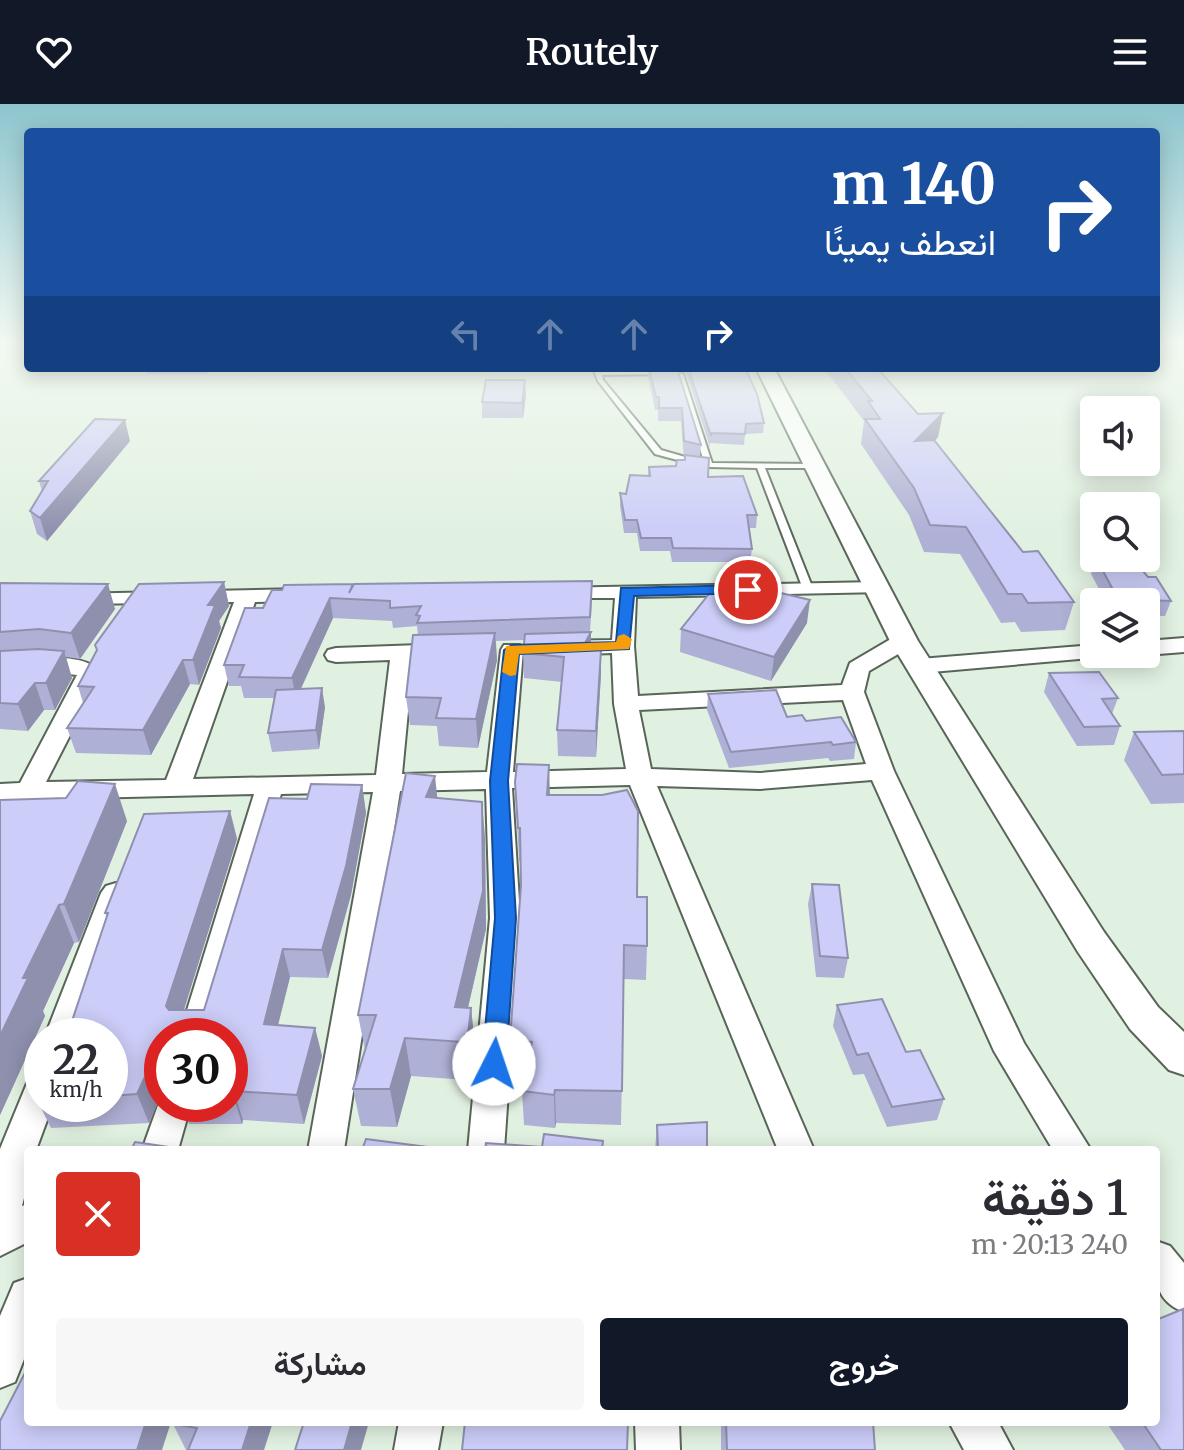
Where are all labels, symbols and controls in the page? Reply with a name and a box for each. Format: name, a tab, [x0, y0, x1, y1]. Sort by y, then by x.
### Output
icon: heart	[32, 30, 76, 74]
text: Routely	[526, 30, 658, 75]
icon: menu	[1108, 30, 1152, 74]
text: 140 m	[831, 149, 996, 219]
icon: right	[1024, 160, 1128, 264]
text: انعطف يمينًا	[824, 220, 996, 265]
icon: left	[444, 312, 488, 356]
icon: ahead	[528, 312, 572, 356]
icon: ahead	[612, 312, 656, 356]
icon: right	[696, 312, 740, 356]
map controls	[1080, 396, 1160, 668]
button: sound	[1080, 396, 1160, 476]
button: search	[1080, 492, 1160, 572]
pin	[714, 556, 782, 624]
icon: arrive	[726, 568, 770, 612]
button: layers	[1080, 588, 1160, 668]
speed limit sign: 30	[144, 1018, 248, 1122]
position arrow	[452, 1022, 536, 1106]
text: 22	[53, 1035, 99, 1085]
text: km/h	[50, 1077, 102, 1102]
text: 1 دقيقة	[982, 1168, 1128, 1228]
button: close	[56, 1172, 140, 1256]
text: 240 m · 20:13	[971, 1228, 1128, 1261]
button: مشاركة	[56, 1318, 584, 1410]
button: خروج	[600, 1318, 1128, 1410]

